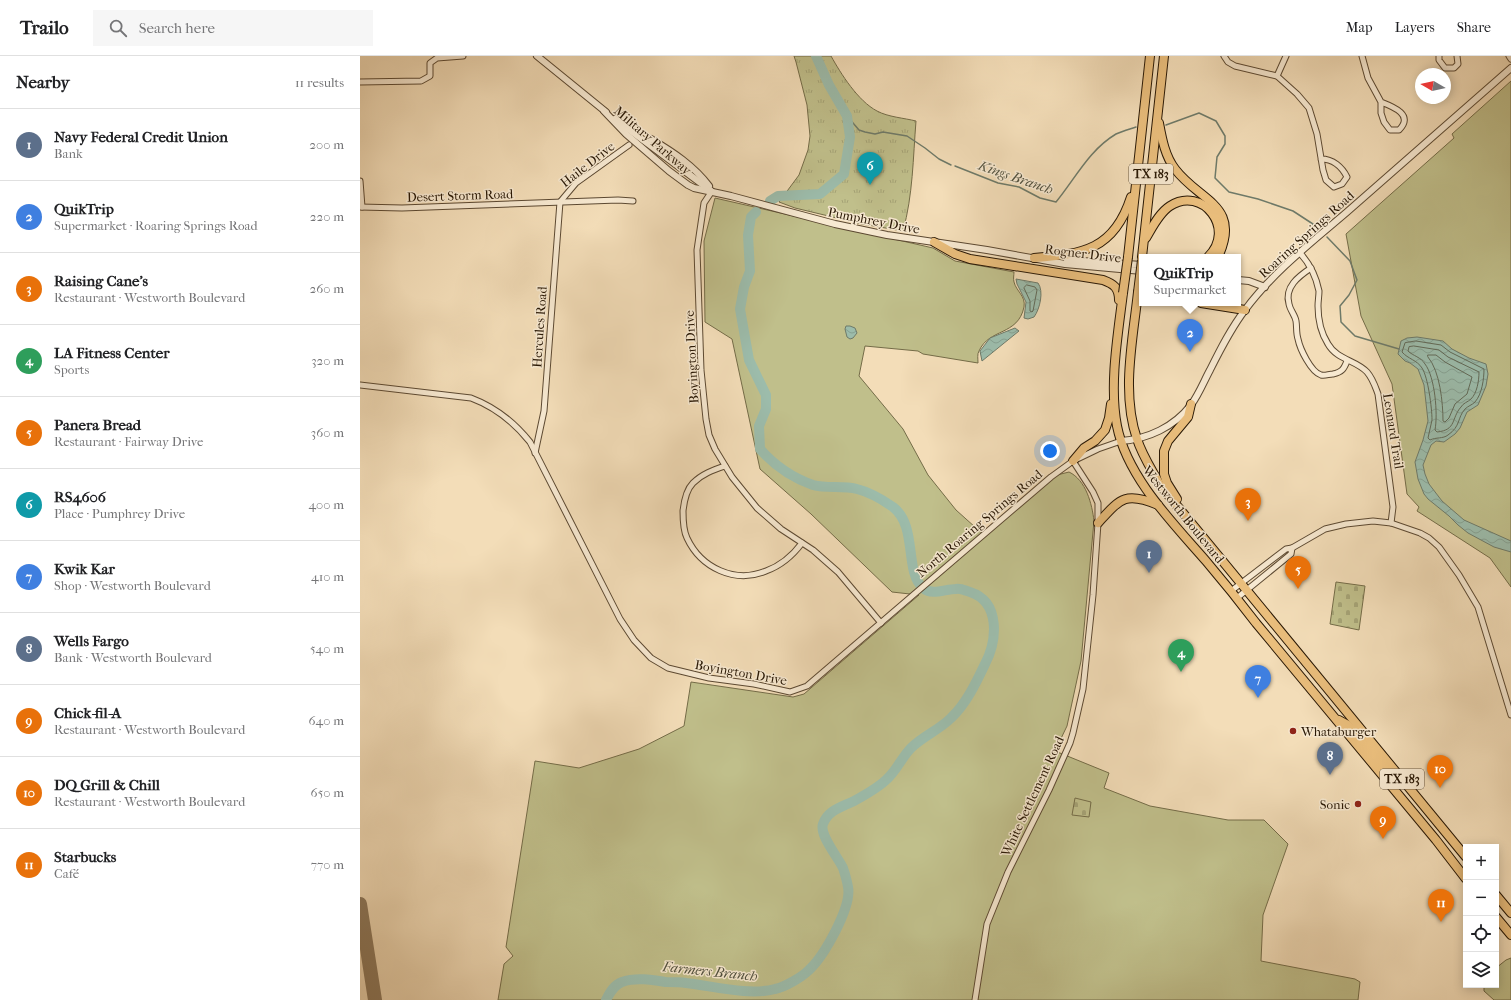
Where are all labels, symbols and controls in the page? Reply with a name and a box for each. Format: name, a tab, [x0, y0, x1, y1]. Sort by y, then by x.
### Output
search box	[93, 10, 373, 46]
text: Trailo	[20, 17, 69, 39]
icon: search	[107, 17, 129, 39]
text: Search here	[139, 19, 215, 37]
text: Map	[1346, 19, 1373, 36]
text: Layers	[1395, 19, 1435, 36]
text: Share	[1457, 19, 1491, 36]
north arrow	[1415, 68, 1451, 104]
text: Nearby	[16, 72, 70, 92]
text: 11 results	[295, 75, 344, 90]
street label: Military Parkway	[611, 103, 695, 179]
text: Navy Federal Credit Union	[54, 128, 228, 146]
text: 1	[27, 137, 31, 152]
text: 200 m	[309, 137, 344, 152]
street label: Haile Drive	[557, 138, 618, 190]
text: Bank	[54, 146, 83, 161]
pin: 6	[857, 152, 883, 185]
water label: Kings Branch	[975, 156, 1055, 198]
road number: TX 183	[1129, 164, 1173, 184]
street label: Desert Storm Road	[407, 186, 514, 205]
street label: Roaring Springs Road	[1256, 187, 1358, 281]
text: QuikTrip	[54, 200, 114, 218]
street label: Pumphrey Drive	[827, 204, 922, 237]
text: 2	[26, 209, 32, 224]
text: 220 m	[310, 209, 344, 224]
text: Supermarket · Roaring Springs Road	[54, 218, 258, 233]
street label: Rogner Drive	[1044, 241, 1123, 266]
popup	[1139, 254, 1241, 306]
text: QuikTrip	[1154, 264, 1213, 282]
text: Raising Cane's	[54, 272, 148, 290]
text: 3	[26, 281, 32, 296]
text: 260 m	[310, 281, 344, 296]
text: Supermarket	[1154, 282, 1226, 297]
street label: Hercules Road	[529, 285, 550, 368]
text: Restaurant · Westworth Boulevard	[54, 290, 245, 305]
street label: Boyington Drive	[682, 309, 701, 404]
pin: 2	[1177, 319, 1203, 352]
text: LA Fitness Center	[54, 344, 170, 362]
text: 4	[25, 353, 33, 368]
text: 320 m	[311, 353, 344, 368]
text: Sports	[54, 362, 89, 377]
street label: Leonard Trail	[1380, 392, 1407, 470]
text: Panera Bread	[54, 416, 141, 434]
text: 5	[26, 425, 32, 440]
text: 360 m	[311, 425, 344, 440]
text: Restaurant · Fairway Drive	[54, 434, 203, 449]
your location	[1040, 441, 1060, 461]
street label: Westworth Boulevard	[1139, 462, 1228, 567]
street label: North Roaring Springs Road	[914, 466, 1046, 580]
text: RS4606	[54, 488, 106, 506]
pin: 3	[1235, 488, 1261, 521]
text: 6	[25, 497, 33, 512]
text: 400 m	[308, 497, 344, 512]
text: Place · Pumphrey Drive	[54, 506, 185, 521]
pin: 1	[1136, 540, 1162, 573]
pin: 5	[1285, 556, 1311, 589]
text: Kwik Kar	[54, 560, 115, 578]
text: 7	[26, 569, 32, 584]
text: 410 m	[311, 569, 344, 584]
text: Shop · Westworth Boulevard	[54, 578, 211, 593]
text: Wells Fargo	[54, 632, 129, 650]
pin: 4	[1168, 639, 1194, 672]
text: 8	[26, 641, 32, 656]
text: 540 m	[310, 641, 344, 656]
text: Bank · Westworth Boulevard	[54, 650, 212, 665]
street label: Boyington Drive	[694, 657, 789, 688]
pin: 7	[1245, 665, 1271, 698]
text: Chick-fil-A	[54, 704, 121, 722]
text: 9	[26, 713, 32, 728]
text: 640 m	[309, 713, 344, 728]
text: Restaurant · Westworth Boulevard	[54, 722, 245, 737]
place label: Whataburger	[1300, 724, 1377, 739]
marker: Whataburger	[1288, 726, 1298, 736]
street label: White Settlement Road	[998, 733, 1067, 860]
pin: 8	[1317, 742, 1343, 775]
pin: 10	[1427, 755, 1453, 788]
road number: TX 183	[1380, 769, 1424, 789]
text: DQ Grill & Chill	[54, 776, 160, 794]
text: 10	[23, 785, 35, 800]
text: 650 m	[311, 785, 344, 800]
text: Restaurant · Westworth Boulevard	[54, 794, 245, 809]
place label: Sonic	[1320, 797, 1350, 812]
marker: Sonic	[1353, 799, 1363, 809]
pin: 9	[1370, 806, 1396, 839]
map controls	[1463, 844, 1499, 988]
button: +	[1463, 844, 1499, 880]
text: Starbucks	[54, 848, 116, 866]
text: 11	[24, 857, 34, 872]
text: 770 m	[311, 857, 344, 872]
text: Café	[54, 866, 79, 881]
button: −	[1463, 880, 1499, 916]
pin: 11	[1428, 889, 1454, 922]
button: locate	[1463, 916, 1499, 952]
button: layers	[1463, 952, 1499, 988]
water label: Farmers Branch	[661, 958, 758, 985]

